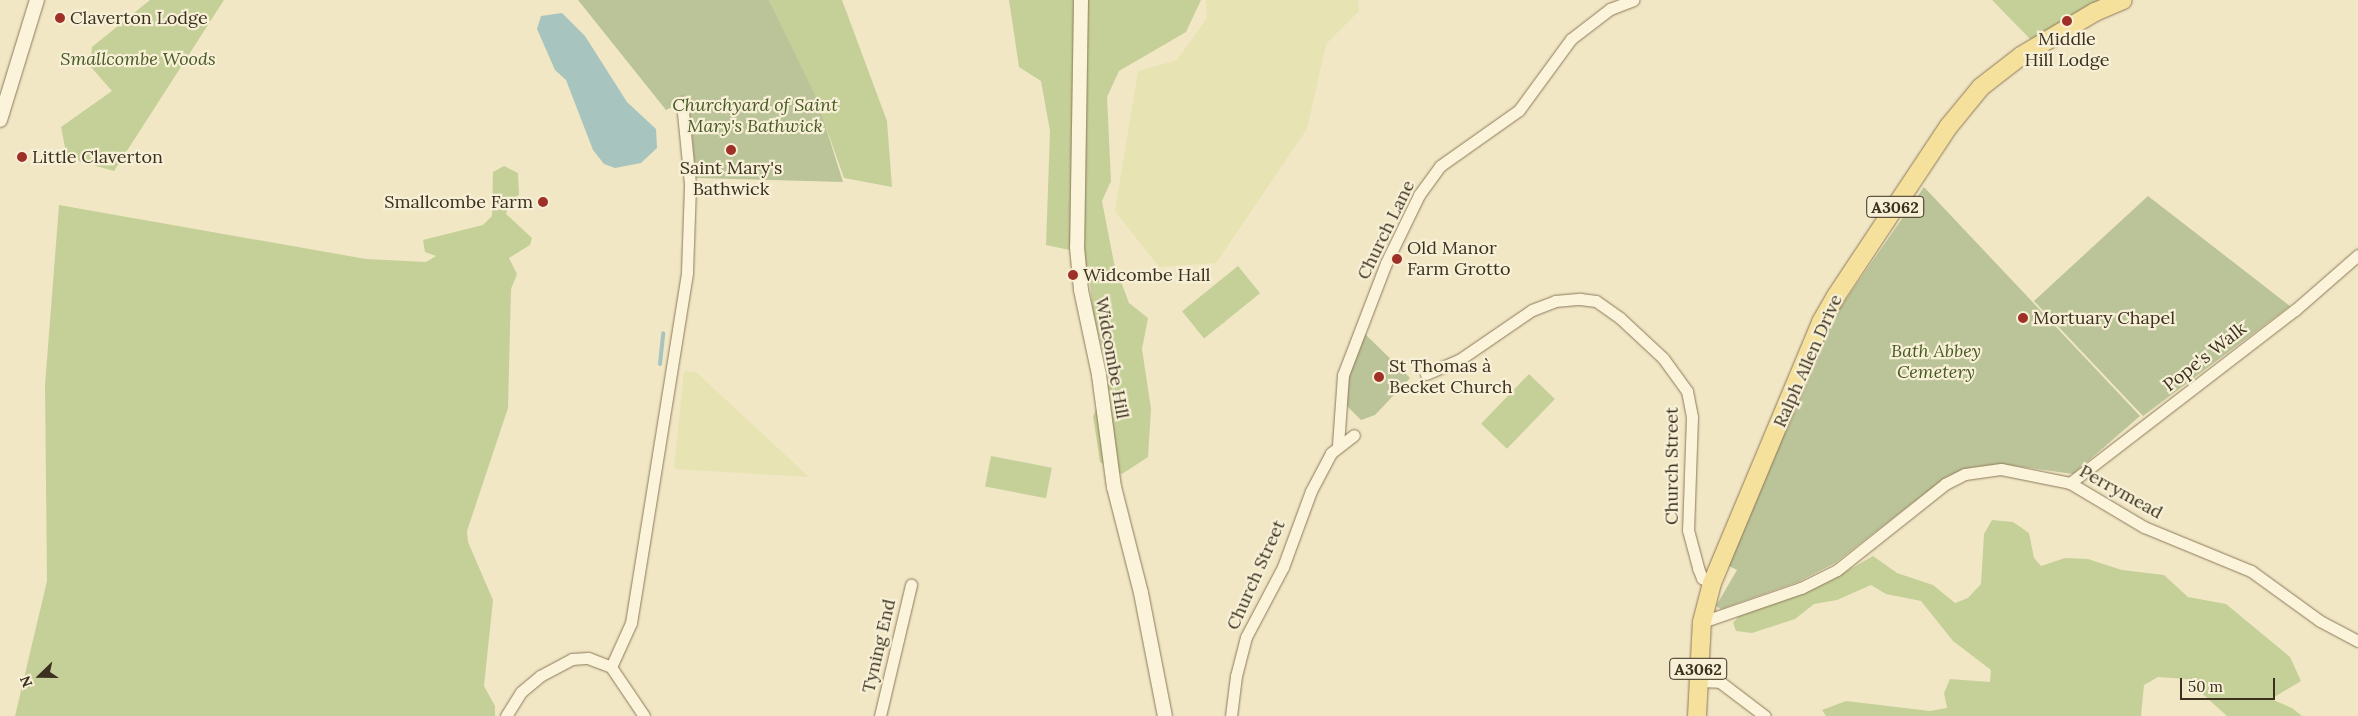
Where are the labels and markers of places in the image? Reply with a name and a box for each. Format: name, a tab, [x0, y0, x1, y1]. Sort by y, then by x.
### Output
place label: Claverton Lodge	[70, 7, 208, 29]
marker: Claverton Lodge	[54, 12, 66, 24]
marker: Middle Hill Lodge	[2061, 15, 2073, 27]
place label: Middle Hill Lodge	[2025, 29, 2109, 72]
marker: Saint Mary's Bathwick	[725, 144, 737, 156]
place label: Little Claverton	[32, 146, 163, 168]
marker: Little Claverton	[16, 151, 28, 163]
place label: Saint Mary's Bathwick	[680, 158, 782, 200]
place label: Smallcombe Farm	[384, 191, 533, 213]
marker: Smallcombe Farm	[537, 196, 549, 208]
place label: Old Manor Farm Grotto	[1407, 238, 1511, 280]
marker: Old Manor Farm Grotto	[1391, 253, 1403, 265]
place label: Widcombe Hall	[1083, 264, 1210, 286]
marker: Widcombe Hall	[1067, 269, 1079, 281]
place label: Mortuary Chapel	[2033, 307, 2175, 329]
marker: Mortuary Chapel	[2017, 312, 2029, 324]
place label: St Thomas à Becket Church	[1389, 356, 1512, 398]
marker: St Thomas à Becket Church	[1373, 371, 1385, 383]

